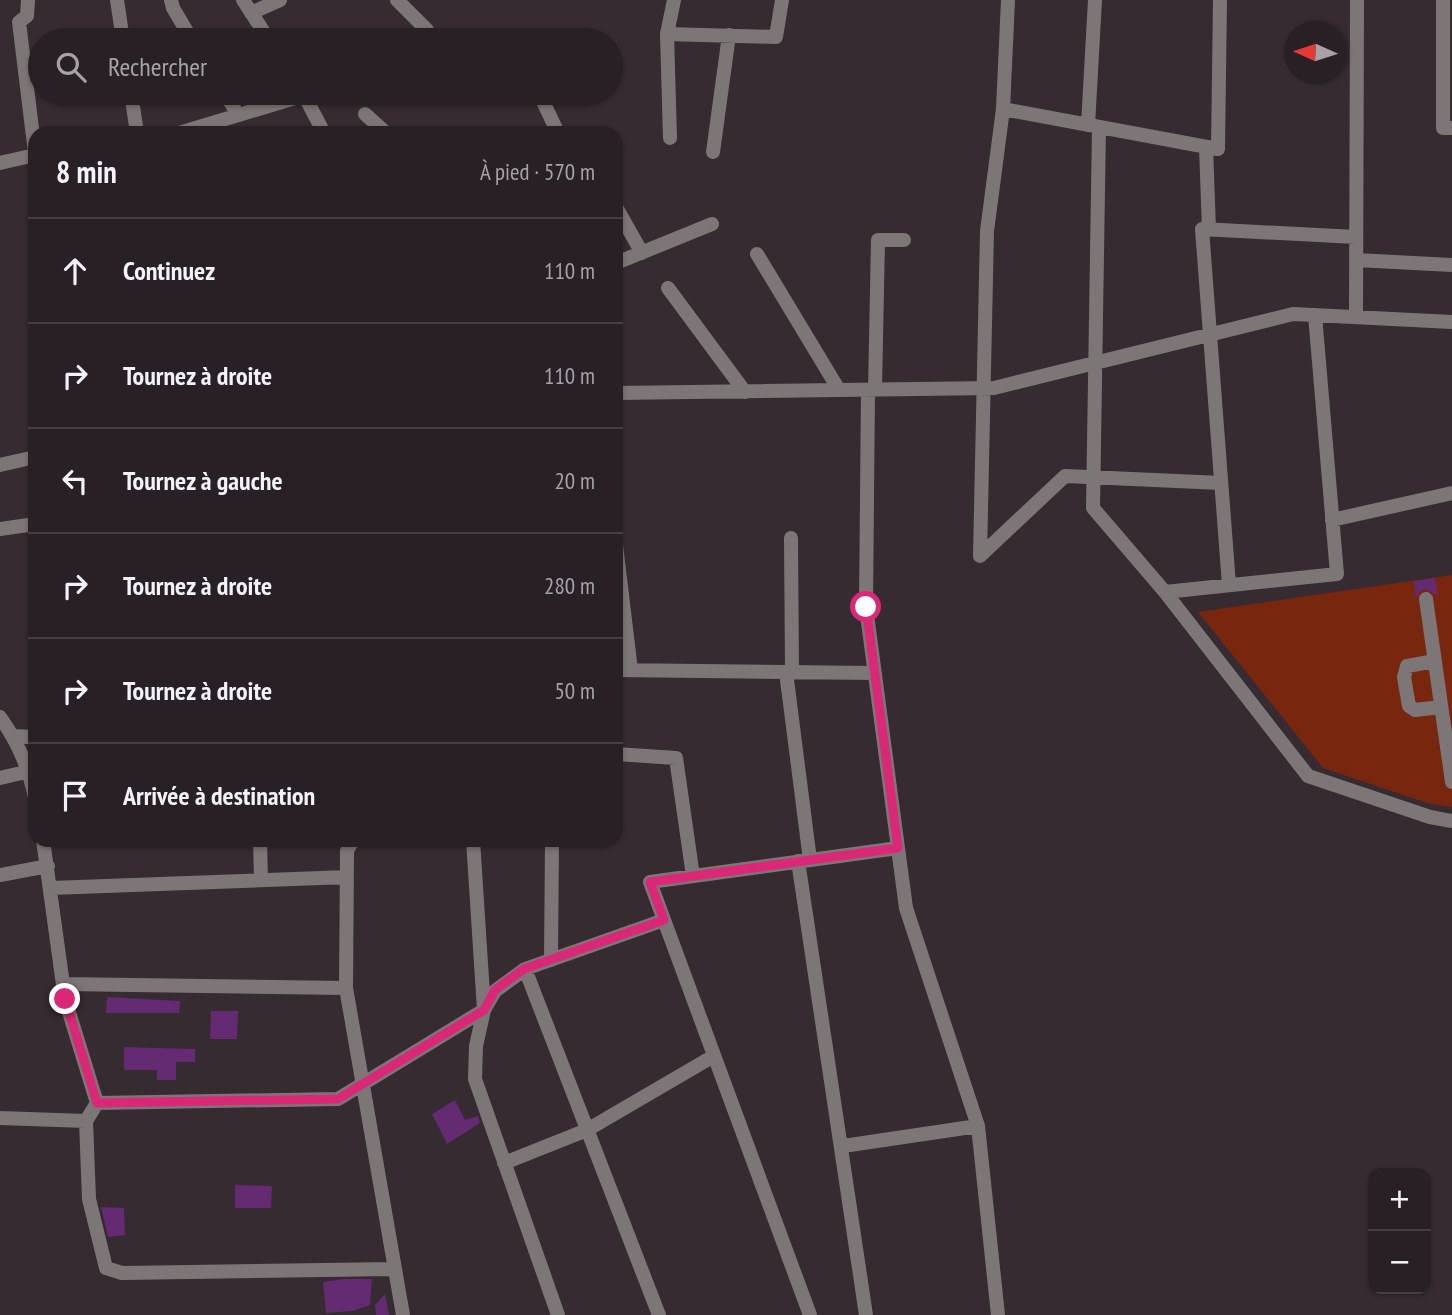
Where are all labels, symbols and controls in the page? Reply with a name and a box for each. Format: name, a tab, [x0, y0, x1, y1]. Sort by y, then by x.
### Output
north arrow	[1284, 21, 1347, 84]
search box	[28, 28, 623, 105]
icon: search	[52, 48, 90, 86]
text: Rechercher	[108, 50, 207, 83]
text: 8 min	[56, 152, 117, 191]
text: À pied · 570 m	[480, 157, 595, 186]
icon: ahead	[56, 252, 94, 290]
text: Continuez	[123, 254, 215, 287]
text: 110 m	[544, 256, 595, 285]
icon: right	[56, 357, 94, 395]
text: Tournez à droite	[123, 359, 272, 392]
text: 110 m	[544, 361, 595, 390]
icon: left	[56, 462, 94, 500]
text: Tournez à gauche	[123, 464, 283, 497]
text: 20 m	[554, 466, 595, 495]
icon: right	[56, 567, 94, 605]
text: Tournez à droite	[123, 569, 272, 602]
text: 280 m	[544, 571, 595, 600]
route start	[850, 591, 881, 622]
icon: right	[56, 672, 94, 710]
text: Tournez à droite	[123, 674, 272, 707]
text: 50 m	[554, 676, 595, 705]
icon: arrive	[56, 777, 94, 815]
text: Arrivée à destination	[123, 779, 315, 812]
route end	[49, 983, 80, 1014]
map controls	[1368, 1168, 1431, 1294]
button: +	[1368, 1168, 1431, 1231]
button: −	[1368, 1231, 1431, 1294]

